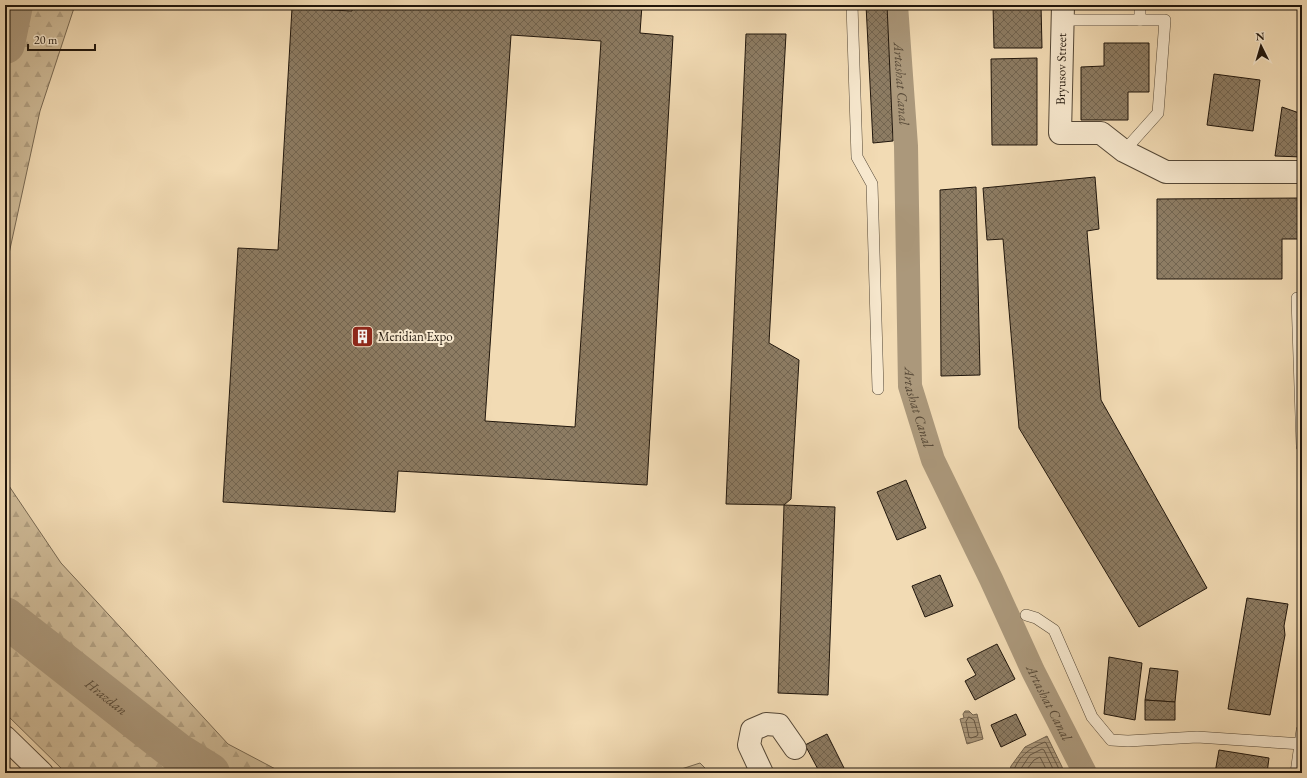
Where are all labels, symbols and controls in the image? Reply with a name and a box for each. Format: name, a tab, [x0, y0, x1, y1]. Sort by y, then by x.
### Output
scale bar	[28, 26, 95, 52]
north arrow	[1241, 26, 1281, 66]
text: N	[1255, 29, 1265, 43]
text: 20 m	[34, 32, 58, 48]
street label: Bryusov Street	[1052, 33, 1070, 105]
water label: Artashat Canal	[890, 41, 914, 127]
building icon: Meridian Expo	[349, 323, 375, 349]
place label: Meridian Expo	[378, 328, 453, 345]
water label: Artashat Canal	[901, 366, 938, 451]
water label: Artashat Canal	[1022, 661, 1076, 745]
water label: Hrazdan	[81, 674, 131, 719]

